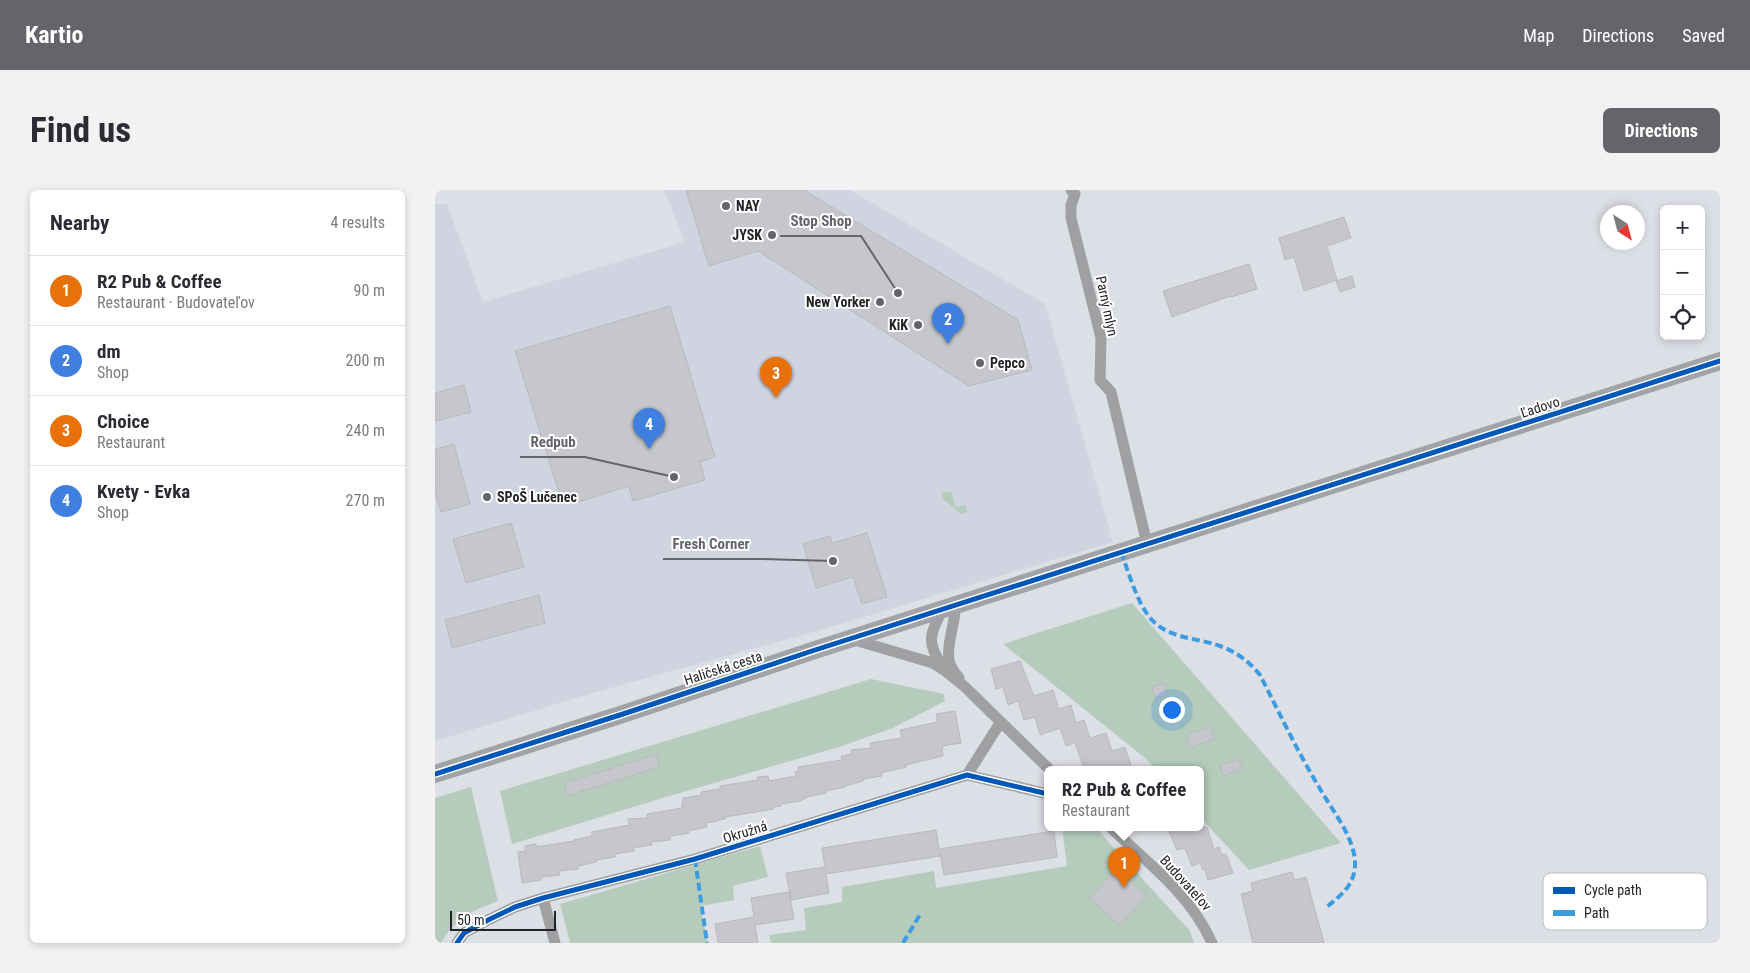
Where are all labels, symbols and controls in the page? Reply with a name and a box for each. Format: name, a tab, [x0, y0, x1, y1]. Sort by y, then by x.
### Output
text: Kartio	[25, 21, 83, 49]
text: Map	[1523, 25, 1554, 46]
text: Directions	[1582, 25, 1654, 46]
text: Saved	[1682, 25, 1725, 46]
button: Directions	[1603, 108, 1720, 153]
text: Find us	[30, 110, 131, 151]
place label: NAY	[736, 198, 760, 214]
marker: NAY	[720, 200, 732, 212]
north arrow	[1600, 205, 1645, 250]
map controls	[1660, 205, 1705, 340]
button: +	[1660, 205, 1705, 250]
callout: Stop Shop	[780, 206, 861, 236]
text: Nearby	[50, 211, 109, 235]
text: Stop Shop	[790, 212, 852, 230]
text: 4 results	[330, 213, 385, 232]
place label: JYSK	[732, 227, 762, 243]
marker: JYSK	[766, 229, 778, 241]
button: −	[1660, 250, 1705, 295]
text: R2 Pub & Coffee	[97, 270, 221, 293]
street label: Parný mlyn	[1093, 275, 1121, 337]
text: 1	[62, 281, 70, 300]
text: 90 m	[353, 281, 385, 300]
text: Restaurant · Budovateľov	[97, 293, 255, 312]
place label: New Yorker	[806, 294, 870, 310]
button: locate	[1660, 295, 1705, 340]
marker: New Yorker	[874, 296, 886, 308]
pin: 2	[932, 303, 964, 344]
place label: KiK	[889, 317, 908, 333]
marker: KiK	[912, 319, 924, 331]
text: dm	[97, 340, 121, 363]
text: 2	[62, 351, 70, 370]
text: 200 m	[346, 351, 385, 370]
place label: Pepco	[990, 355, 1025, 371]
pin: 3	[760, 357, 792, 398]
marker: Pepco	[974, 357, 986, 369]
text: Shop	[97, 363, 129, 382]
street label: Ľadovo	[1518, 393, 1562, 421]
pin: 4	[633, 408, 665, 449]
text: Choice	[97, 410, 149, 433]
text: 3	[62, 421, 70, 440]
text: 240 m	[346, 421, 385, 440]
callout: Redpub	[520, 427, 585, 457]
text: Restaurant	[97, 433, 165, 452]
text: Redpub	[530, 433, 576, 451]
text: Kvety - Evka	[97, 480, 190, 503]
place label: SPoŠ Lučenec	[497, 488, 577, 505]
text: 4	[62, 491, 70, 510]
text: 270 m	[346, 491, 385, 510]
marker: SPoŠ Lučenec	[481, 491, 493, 503]
text: Shop	[97, 503, 129, 522]
callout: Fresh Corner	[663, 529, 760, 559]
text: Fresh Corner	[672, 535, 750, 553]
street label: Haličská cesta	[682, 648, 764, 688]
your location	[1159, 697, 1185, 723]
popup	[1044, 766, 1204, 831]
text: R2 Pub & Coffee	[1062, 778, 1186, 801]
text: Restaurant	[1062, 801, 1130, 820]
street label: Okružná	[721, 818, 769, 846]
pin: 1	[1108, 847, 1140, 888]
street label: Budovateľov	[1157, 852, 1215, 914]
legend	[1543, 873, 1707, 930]
text: Cycle path	[1584, 882, 1642, 898]
text: Path	[1584, 905, 1609, 921]
scale bar	[450, 908, 556, 931]
text: 50 m	[457, 912, 485, 928]

